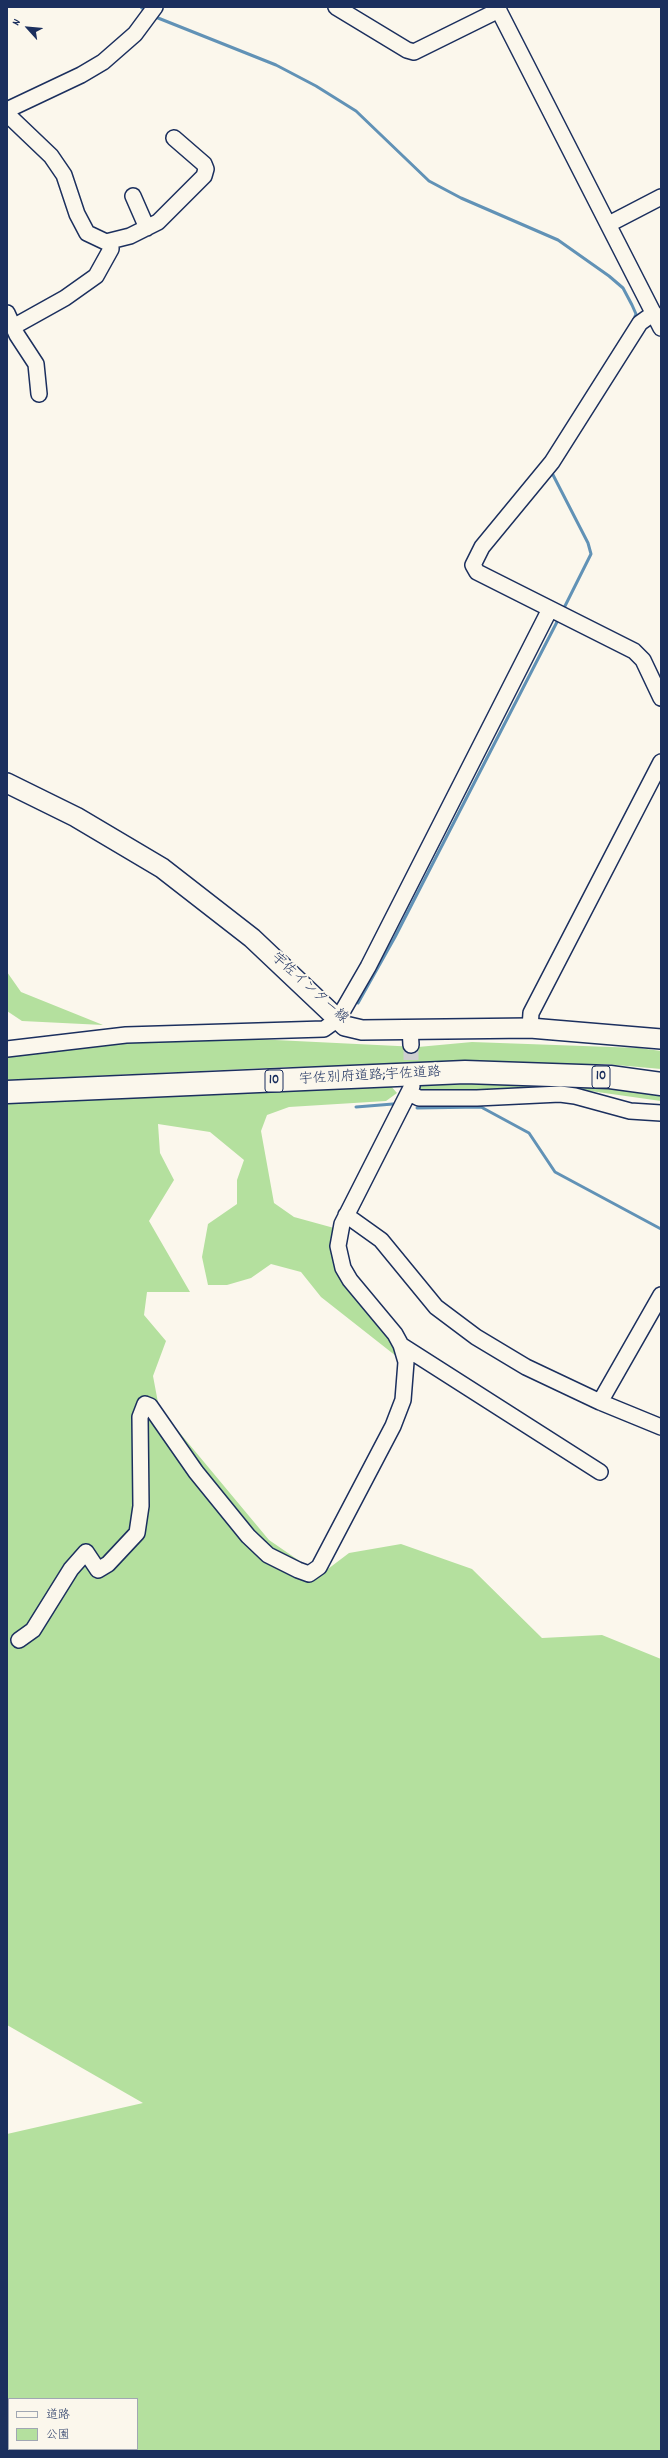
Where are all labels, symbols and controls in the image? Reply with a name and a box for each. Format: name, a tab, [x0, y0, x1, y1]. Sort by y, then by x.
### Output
north arrow	[8, 8, 48, 48]
text: N	[9, 16, 26, 29]
street label: 宇佐インター線	[267, 950, 351, 1028]
street label: 宇佐別府道路;宇佐道路	[299, 1065, 441, 1089]
road number: 10	[592, 1066, 610, 1088]
road number: 10	[265, 1070, 283, 1092]
legend	[8, 2398, 138, 2450]
text: 道路	[46, 2407, 70, 2424]
text: 公園	[46, 2427, 70, 2444]

